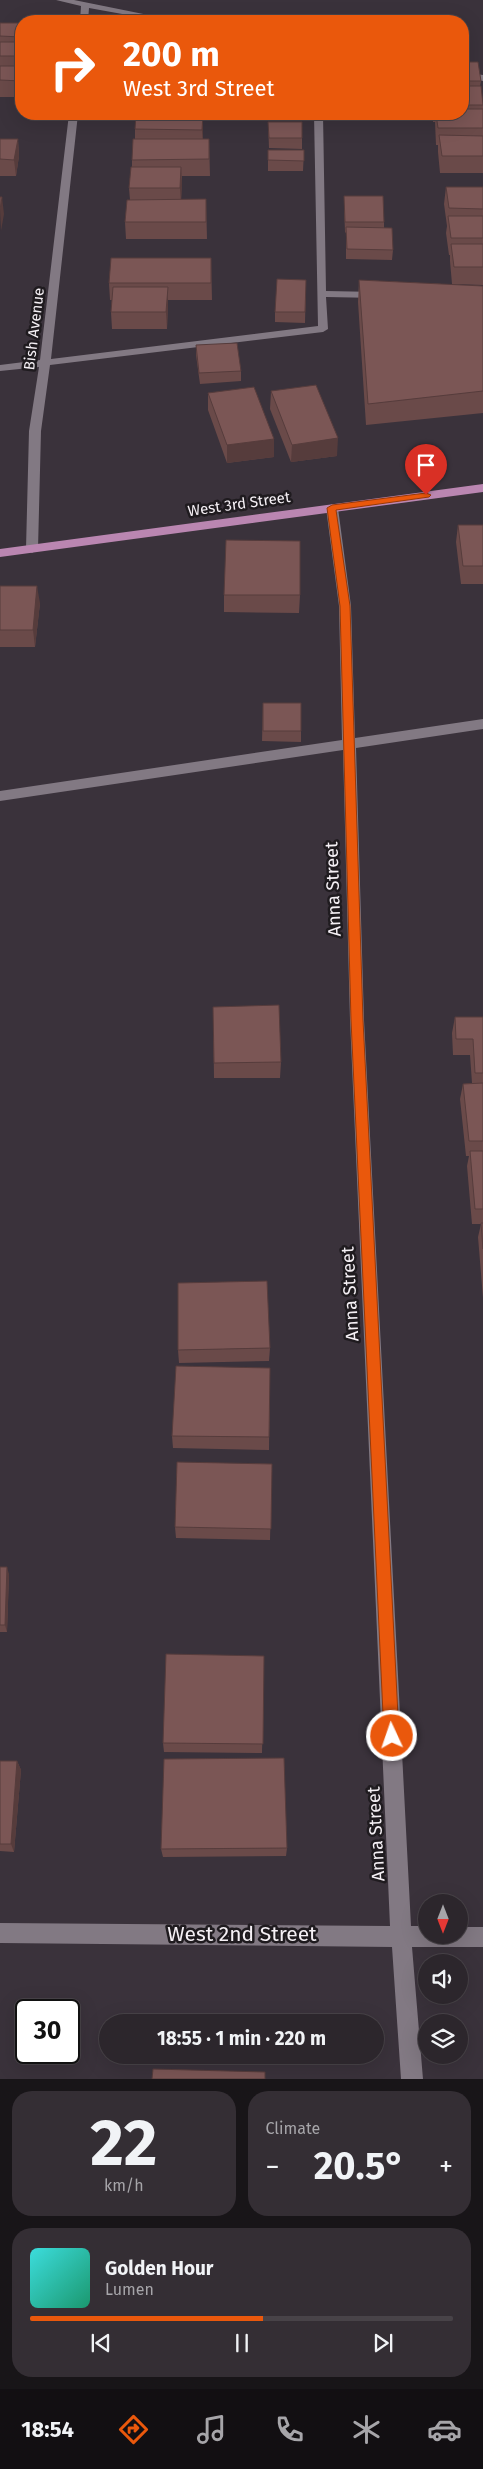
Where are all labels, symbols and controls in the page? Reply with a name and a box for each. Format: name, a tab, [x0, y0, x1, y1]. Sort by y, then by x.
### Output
text: 200 m	[123, 33, 220, 75]
icon: right	[40, 35, 105, 100]
text: West 3rd Street	[123, 75, 274, 102]
street label: Bish Avenue	[20, 287, 48, 371]
pin	[405, 444, 447, 495]
icon: arrive	[412, 451, 440, 479]
street label: West 3rd Street	[187, 488, 292, 520]
street label: Anna Street	[320, 841, 346, 937]
street label: Anna Street	[337, 1246, 363, 1342]
position arrow	[365, 1709, 417, 1761]
street label: Anna Street	[363, 1786, 389, 1882]
north arrow	[418, 1894, 468, 1944]
map controls	[418, 1894, 468, 2064]
street label: West 2nd Street	[167, 1921, 317, 1947]
button: sound	[418, 1954, 468, 2004]
speed limit sign: 30	[15, 1999, 80, 2064]
button: layers	[418, 2014, 468, 2064]
text: 18:55 · 1 min · 220 m	[157, 2027, 326, 2050]
text: 22	[90, 2104, 157, 2182]
text: Climate	[266, 2119, 320, 2138]
text: 20.5°	[314, 2143, 405, 2189]
text: −	[266, 2150, 280, 2183]
text: +	[439, 2150, 453, 2183]
text: km/h	[104, 2176, 144, 2195]
text: Golden Hour	[105, 2257, 214, 2280]
text: Lumen	[105, 2280, 154, 2299]
icon: previous	[87, 2329, 115, 2357]
icon: pause	[228, 2329, 256, 2357]
icon: next	[369, 2329, 397, 2357]
icon: directions	[116, 2412, 151, 2447]
icon: music	[194, 2412, 229, 2447]
icon: phone	[272, 2412, 307, 2447]
icon: climate	[349, 2412, 384, 2447]
icon: car	[427, 2412, 462, 2447]
text: 18:54	[21, 2416, 74, 2443]

